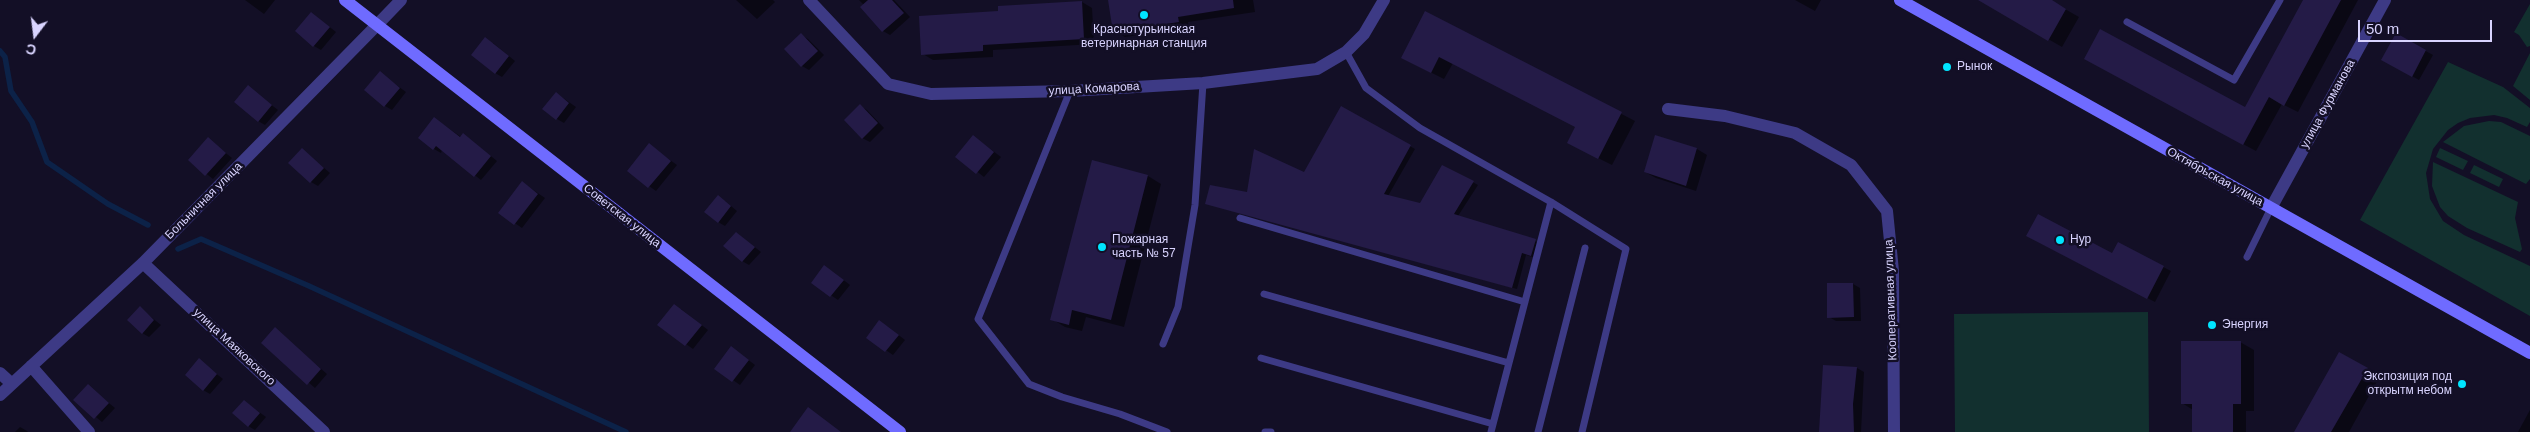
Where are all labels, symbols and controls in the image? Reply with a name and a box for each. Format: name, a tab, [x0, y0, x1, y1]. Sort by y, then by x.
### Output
marker: Краснотурьинская ветеринарная станция	[1138, 9, 1150, 21]
north arrow	[10, 10, 60, 60]
scale bar	[2360, 10, 2494, 42]
text: 50 m	[2366, 20, 2399, 37]
place label: Краснотурьинская ветеринарная станция	[1081, 23, 1207, 51]
text: С	[24, 40, 38, 59]
street label: улица Фурманова	[2298, 57, 2358, 151]
place label: Рынок	[1957, 60, 1992, 74]
marker: Рынок	[1941, 61, 1953, 73]
street label: улица Комарова	[1048, 79, 1140, 99]
street label: Октябрьская улица	[2164, 145, 2266, 209]
street label: Больничная улица	[162, 159, 246, 243]
street label: Советская улица	[580, 181, 664, 251]
place label: Пожарная часть № 57	[1112, 233, 1176, 261]
place label: Нур	[2070, 233, 2091, 247]
marker: Нур	[2054, 234, 2066, 246]
street label: Кооперативная улица	[1882, 239, 1900, 361]
marker: Пожарная часть № 57	[1096, 241, 1108, 253]
street label: улица Маяковского	[190, 305, 278, 389]
place label: Энергия	[2222, 318, 2268, 332]
marker: Энергия	[2206, 319, 2218, 331]
place label: Экспозиция под открытм небом	[2363, 370, 2452, 398]
marker: Экспозиция под открытм небом	[2456, 378, 2468, 390]

